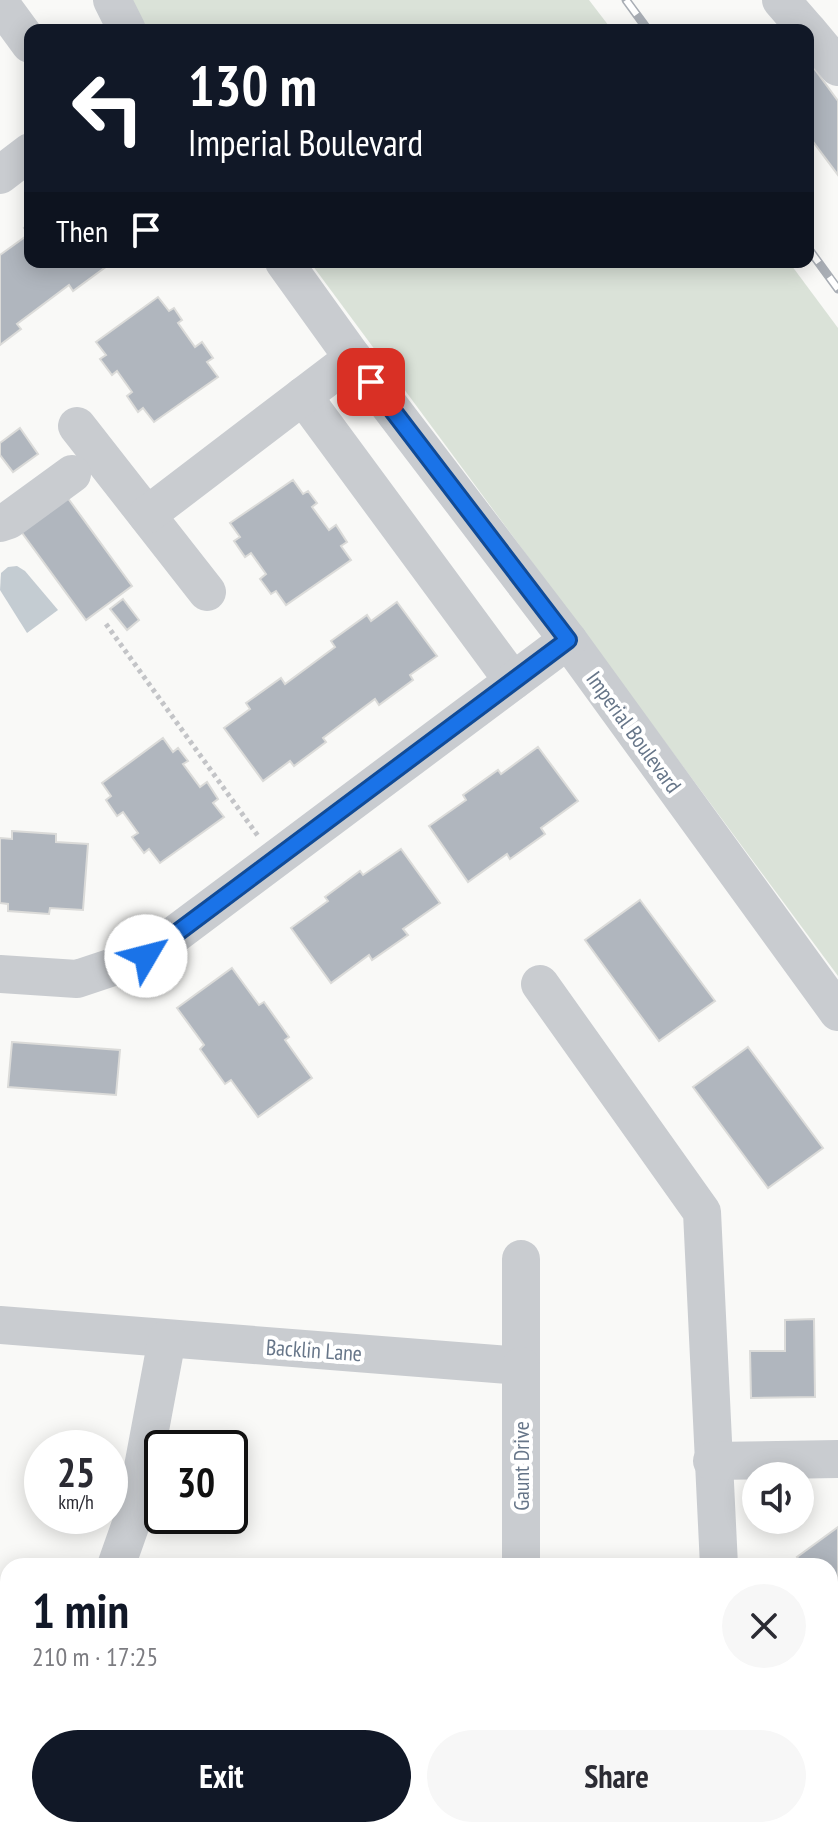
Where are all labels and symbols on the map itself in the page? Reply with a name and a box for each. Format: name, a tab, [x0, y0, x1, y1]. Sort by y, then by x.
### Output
pin	[337, 348, 405, 416]
street label: Imperial Boulevard	[580, 666, 688, 798]
position arrow	[104, 914, 188, 998]
street label: Backlin Lane	[265, 1333, 363, 1367]
street label: Gaunt Drive	[507, 1421, 535, 1511]
speed limit sign: 30	[144, 1430, 248, 1534]

